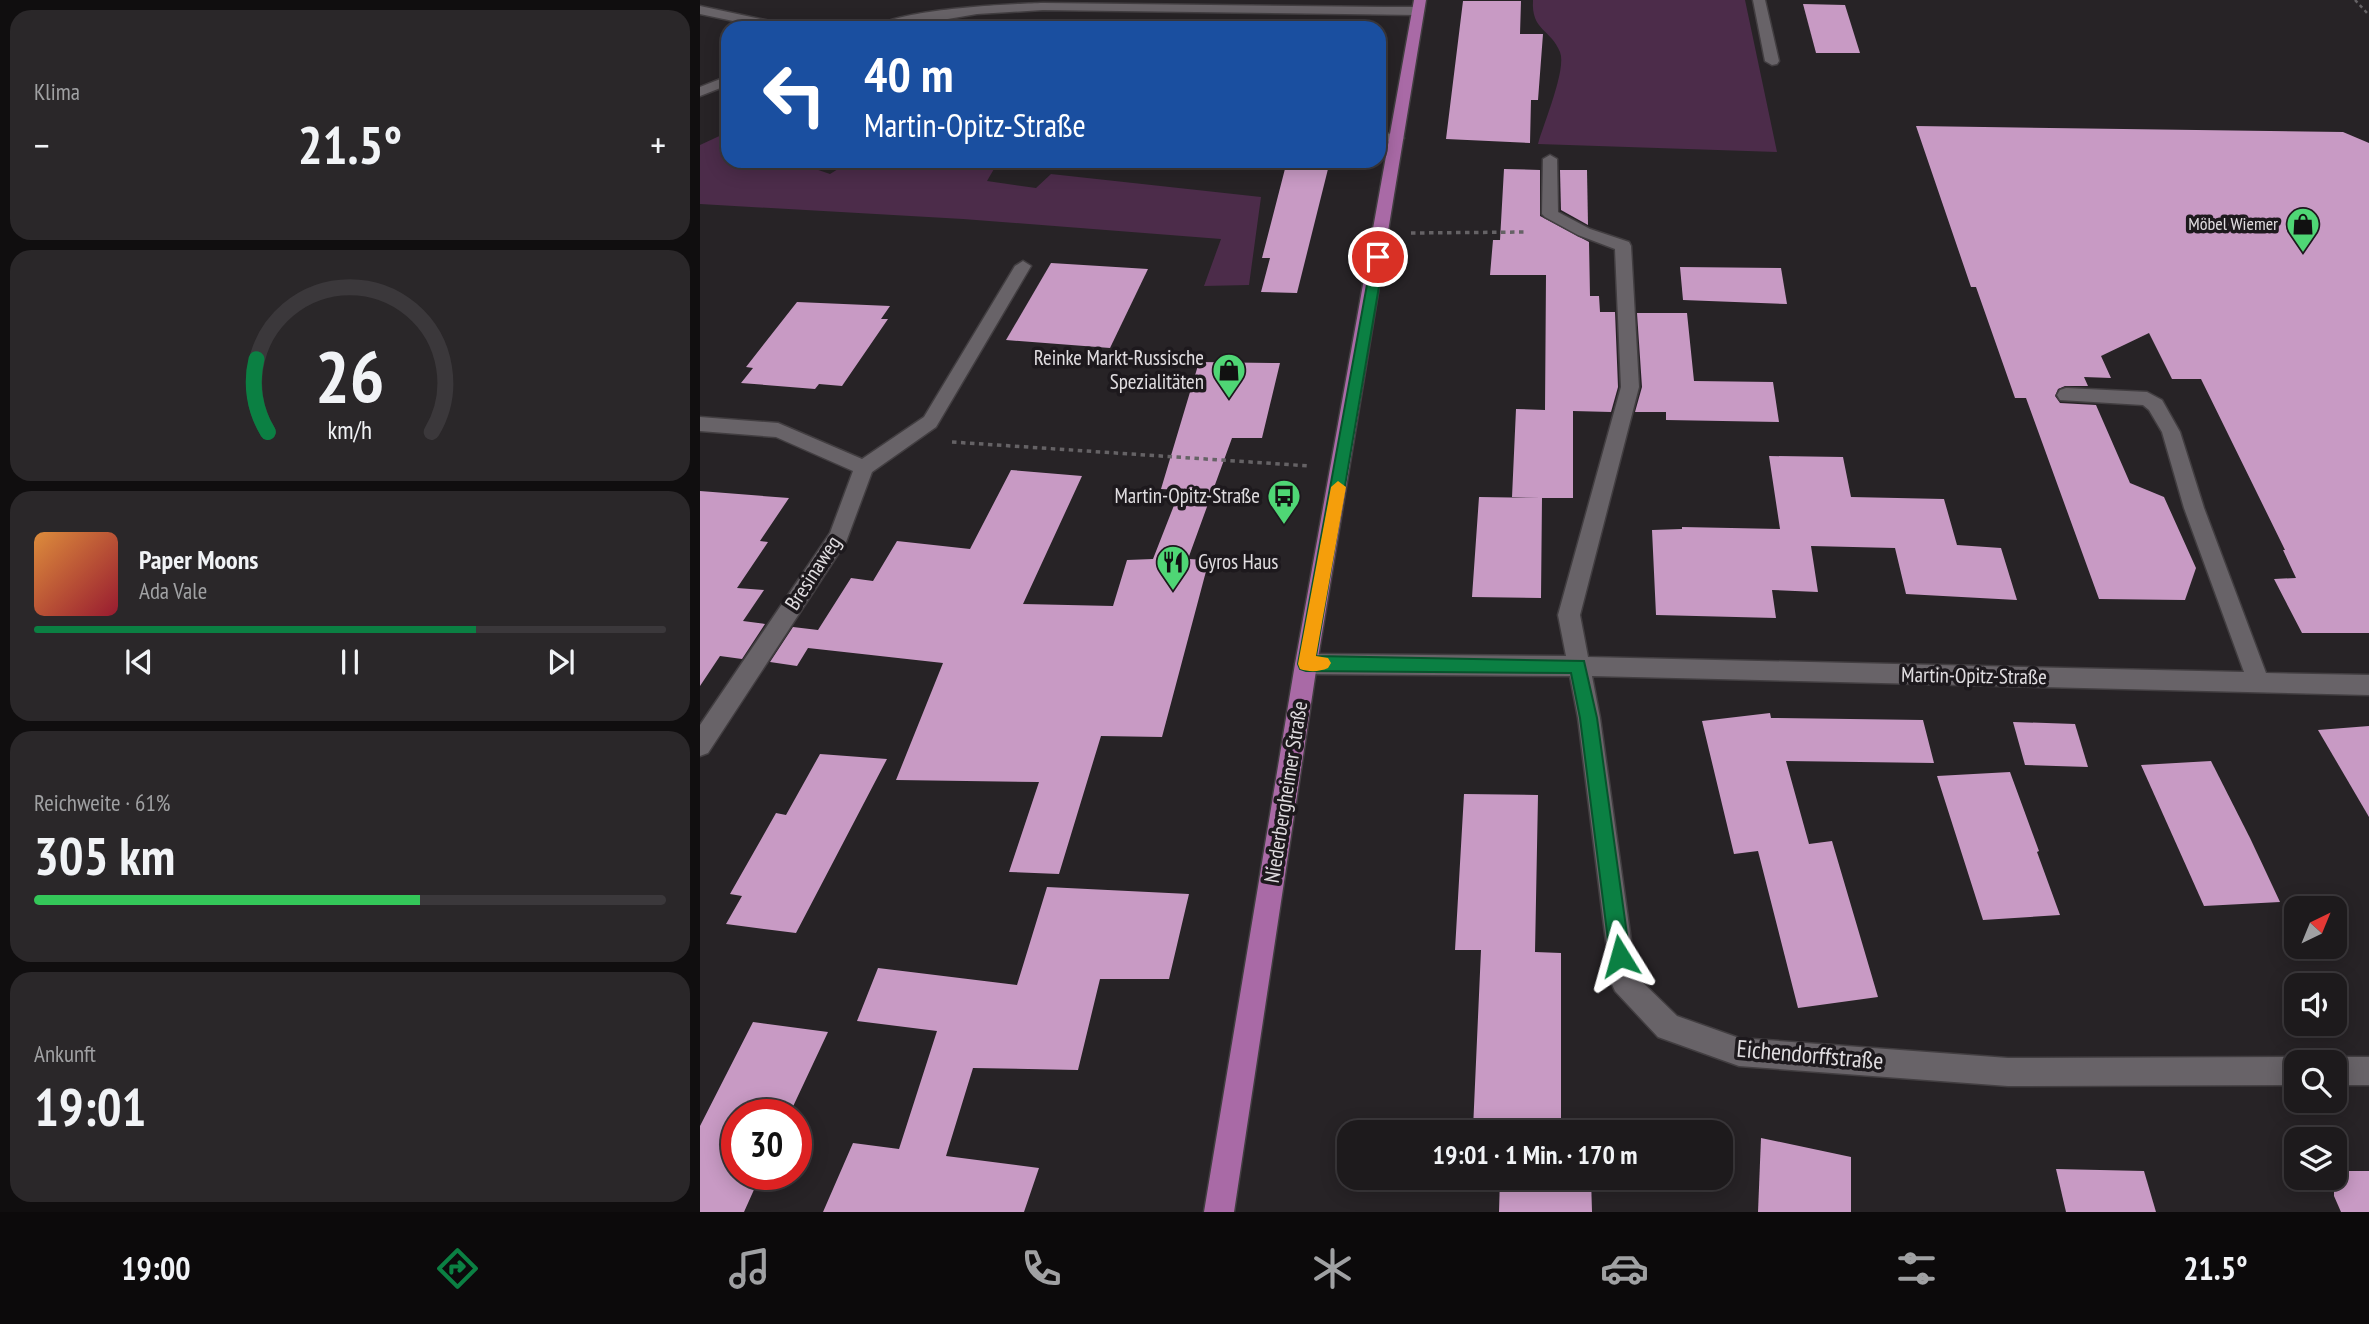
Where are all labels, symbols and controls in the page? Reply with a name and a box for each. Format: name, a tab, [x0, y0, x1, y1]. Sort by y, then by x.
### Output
text: 40 m	[864, 42, 953, 106]
icon: left	[749, 49, 840, 140]
text: Klima	[34, 77, 80, 106]
text: Martin-Opitz-Straße	[864, 104, 1086, 146]
text: 21.5°	[298, 111, 402, 178]
text: −	[34, 120, 50, 169]
text: +	[650, 120, 666, 169]
shop icon: Möbel Wiemer	[2284, 205, 2322, 254]
place label: Möbel Wiemer	[2188, 212, 2278, 235]
pin	[1348, 227, 1408, 287]
icon: arrive	[1359, 238, 1397, 276]
text: 26	[315, 328, 385, 422]
place label: Reinke Markt-Russische Spezialitäten	[1034, 344, 1204, 395]
shop icon: Reinke Markt-Russische Spezialitäten	[1210, 351, 1248, 400]
text: km/h	[328, 413, 372, 445]
bus stop icon: Martin-Opitz-Straße	[1265, 477, 1303, 526]
place label: Martin-Opitz-Straße	[1114, 482, 1260, 509]
street label: Bresinaweg	[779, 530, 847, 615]
text: Paper Moons	[139, 543, 258, 576]
restaurant icon: Gyros Haus	[1154, 543, 1192, 592]
place label: Gyros Haus	[1198, 548, 1278, 575]
text: Ada Vale	[139, 576, 207, 605]
icon: previous	[120, 643, 158, 681]
icon: pause	[331, 643, 369, 681]
icon: next	[542, 643, 580, 681]
street label: Martin-Opitz-Straße	[1901, 661, 2047, 690]
street label: Niederbergheimer Straße	[1258, 699, 1313, 885]
text: Reichweite · 61%	[34, 788, 170, 817]
text: 305 km	[34, 822, 175, 889]
north arrow	[2284, 896, 2347, 959]
map controls	[2284, 896, 2347, 1190]
position arrow	[1583, 919, 1657, 993]
button: sound	[2284, 973, 2347, 1036]
street label: Eichendorffstraße	[1735, 1033, 1885, 1076]
text: Ankunft	[34, 1039, 96, 1068]
button: search	[2284, 1050, 2347, 1113]
text: 19:01	[34, 1073, 146, 1140]
speed limit sign: 30	[721, 1099, 812, 1190]
button: layers	[2284, 1127, 2347, 1190]
text: 19:01 · 1 Min. · 170 m	[1433, 1138, 1637, 1171]
icon: directions	[433, 1244, 482, 1293]
icon: music	[725, 1244, 774, 1293]
icon: phone	[1017, 1244, 1066, 1293]
icon: climate	[1308, 1244, 1357, 1293]
icon: car	[1600, 1244, 1649, 1293]
icon: filters	[1892, 1244, 1941, 1293]
text: 19:00	[121, 1247, 191, 1289]
text: 21.5°	[2183, 1247, 2248, 1289]

